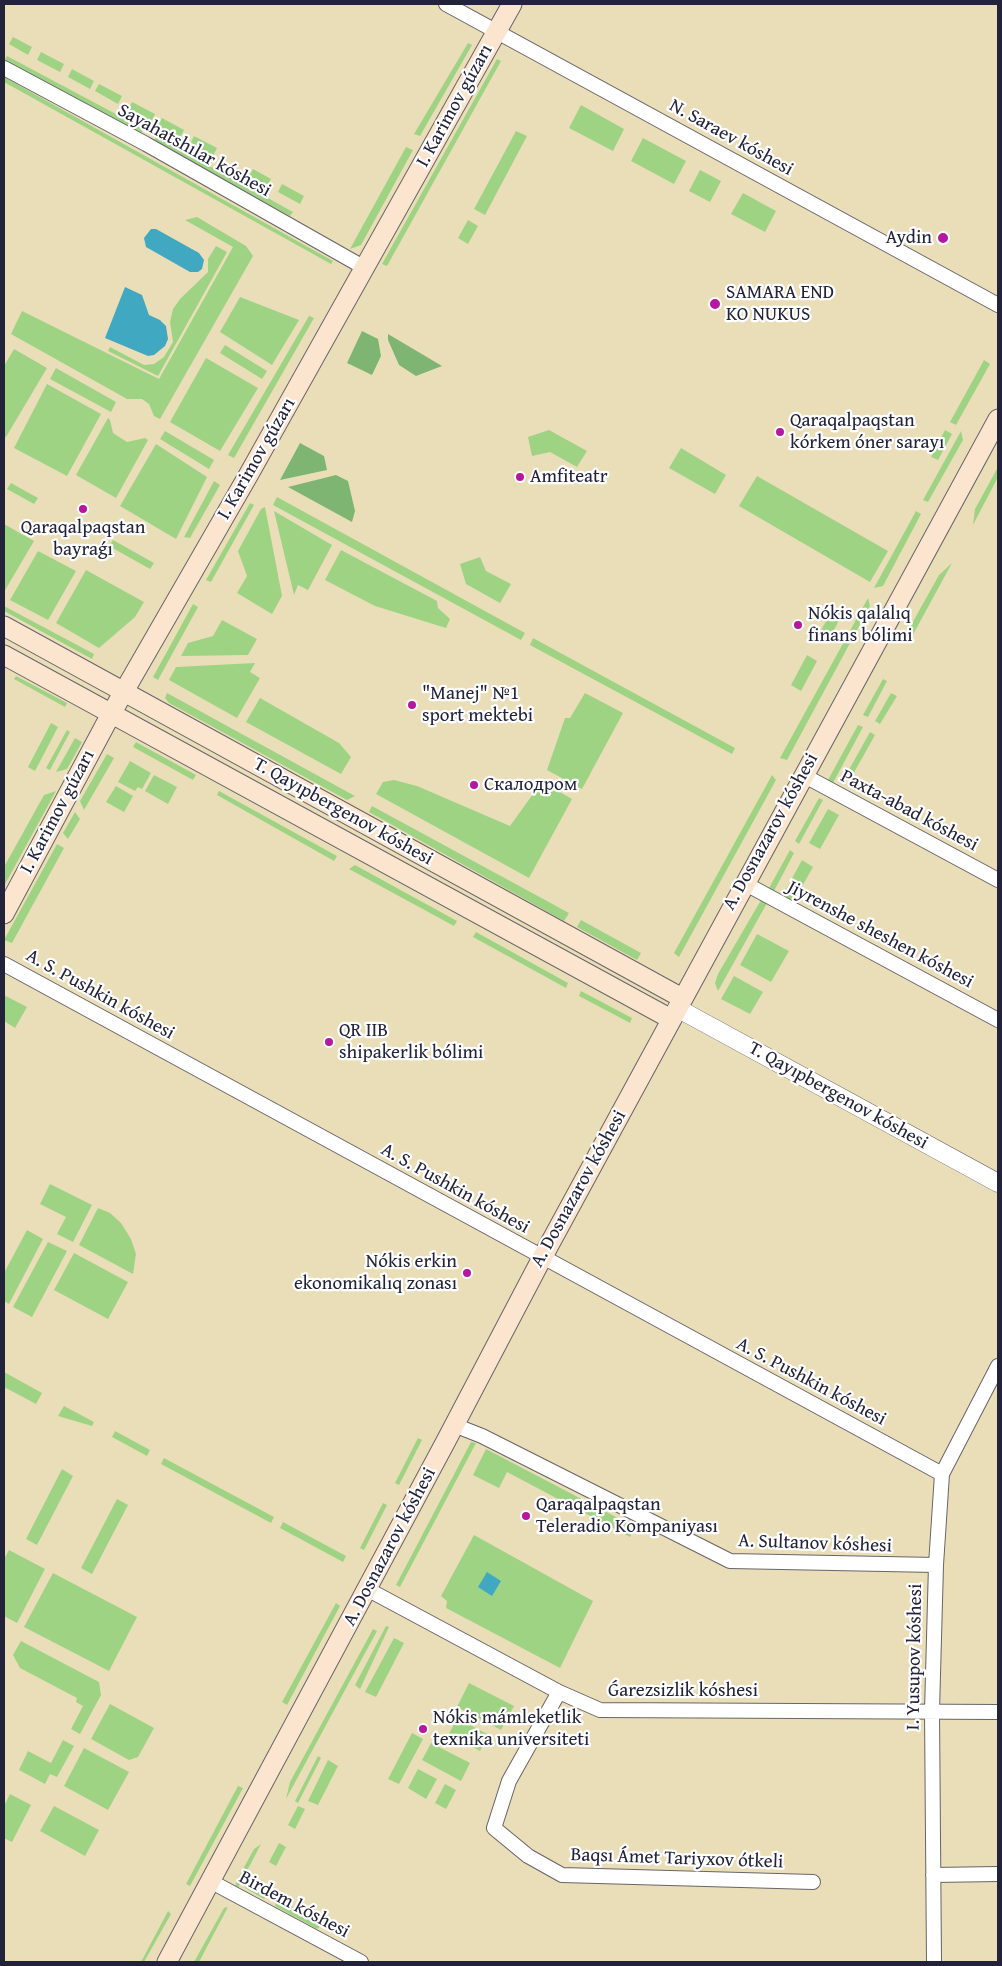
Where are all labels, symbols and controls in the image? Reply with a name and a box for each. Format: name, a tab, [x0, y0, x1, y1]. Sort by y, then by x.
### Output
street label: I. Karimov gúzarı	[412, 41, 498, 171]
street label: N. Saraev kóshesi	[665, 95, 797, 181]
street label: Sayahatshılar kóshesi	[113, 99, 275, 203]
place label: Aydin	[886, 227, 932, 249]
marker: Aydin	[936, 231, 950, 245]
place label: SAMARA END KO NUKUS	[726, 282, 834, 326]
marker: SAMARA END KO NUKUS	[708, 297, 722, 311]
street label: I. Karimov gúzarı	[213, 394, 301, 524]
place label: Qaraqalpaqstan kórkem óner sarayı	[790, 410, 944, 454]
marker: Qaraqalpaqstan kórkem óner sarayı	[774, 426, 786, 438]
place label: Amfiteatr	[530, 466, 608, 488]
marker: Amfiteatr	[514, 471, 526, 483]
marker: Qaraqalpaqstan bayraǵı	[77, 503, 89, 515]
place label: Qaraqalpaqstan bayraǵı	[21, 517, 145, 561]
place label: Nókis qalalıq finans bólimi	[808, 603, 913, 647]
marker: Nókis qalalıq finans bólimi	[792, 619, 804, 631]
place label: "Manej" №1 sport mektebi	[422, 683, 533, 727]
marker: "Manej" №1 sport mektebi	[406, 699, 418, 711]
street label: I. Karimov gúzarı	[16, 746, 100, 878]
street label: A. Dosnazarov kóshesi	[718, 750, 824, 914]
street label: T. Qayıpbergenov kóshesi	[249, 753, 437, 871]
street label: Paxta-abad kóshesi	[836, 765, 982, 857]
place label: Скалодром	[484, 774, 577, 796]
marker: Скалодром	[468, 779, 480, 791]
street label: Jiyrenshe sheshen kóshesi	[783, 876, 977, 994]
street label: A. S. Pushkin kóshesi	[22, 945, 178, 1045]
place label: QR IIB shipakerlik bólimi	[339, 1020, 483, 1064]
marker: QR IIB shipakerlik bólimi	[323, 1036, 335, 1048]
street label: T. Qayıpbergenov kóshesi	[744, 1037, 932, 1155]
street label: A. Dosnazarov kóshesi	[526, 1107, 632, 1271]
street label: A. S. Pushkin kóshesi	[377, 1139, 533, 1239]
place label: Nókis erkin ekonomikalıq zonası	[294, 1251, 457, 1295]
marker: Nókis erkin ekonomikalıq zonası	[461, 1267, 473, 1279]
street label: A. S. Pushkin kóshesi	[732, 1333, 890, 1431]
street label: A. Dosnazarov kóshesi	[339, 1464, 441, 1630]
place label: Qaraqalpaqstan Teleradio Kompaniyası	[536, 1494, 718, 1538]
marker: Qaraqalpaqstan Teleradio Kompaniyası	[520, 1510, 532, 1522]
street label: A. Sultanov kóshesi	[738, 1530, 892, 1558]
street label: I. Yusupov kóshesi	[902, 1583, 928, 1731]
street label: Ǵarezsizlik kóshesi	[608, 1680, 758, 1702]
place label: Nókis mámleketlik texnika universiteti	[433, 1707, 589, 1751]
marker: Nókis mámleketlik texnika universiteti	[417, 1723, 429, 1735]
street label: Baqsı Ámet Tariyxov ótkeli	[570, 1844, 784, 1874]
street label: Birdem kóshesi	[235, 1866, 353, 1944]

